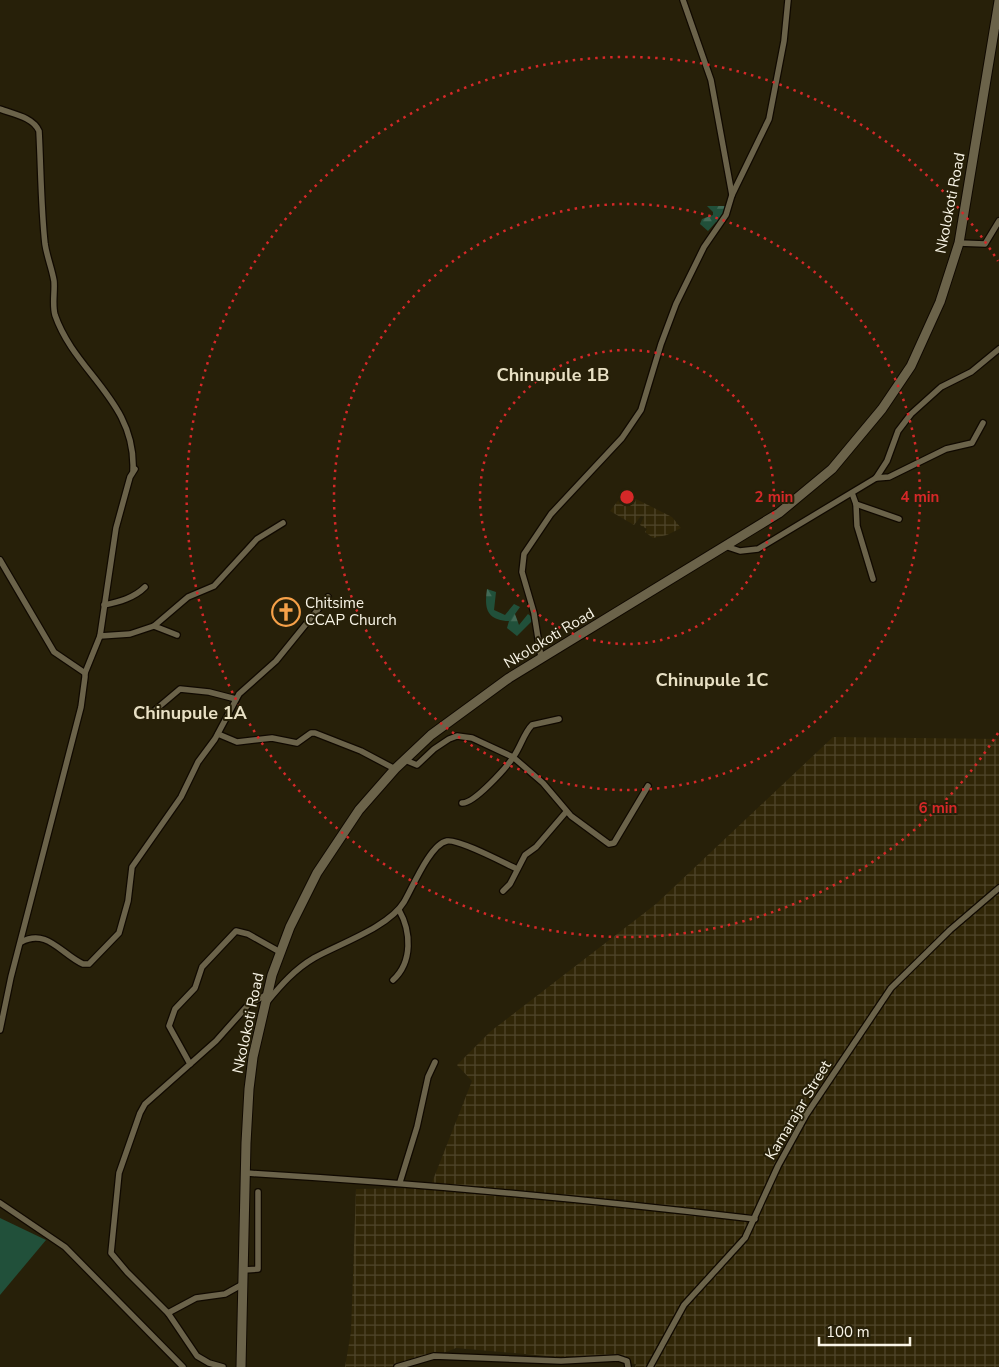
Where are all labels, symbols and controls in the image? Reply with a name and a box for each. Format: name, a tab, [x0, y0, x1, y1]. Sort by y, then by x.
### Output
street label: Nkolokoti Road	[930, 151, 970, 255]
district label: Chinupule 1B	[497, 363, 609, 387]
text: 2 min	[755, 487, 793, 507]
text: 4 min	[901, 487, 939, 507]
centre of rings	[618, 488, 636, 506]
place label: Chitsime CCAP Church	[305, 593, 397, 630]
church icon: Chitsime CCAP Church	[271, 597, 301, 627]
street label: Nkolokoti Road	[500, 603, 598, 673]
district label: Chinupule 1C	[656, 668, 768, 692]
district label: Chinupule 1A	[133, 701, 248, 725]
text: 6 min	[919, 798, 957, 818]
street label: Nkolokoti Road	[228, 971, 268, 1075]
street label: Kamarajar Street	[760, 1056, 836, 1164]
scale bar	[819, 1314, 910, 1346]
text: 100 m	[826, 1322, 870, 1342]

